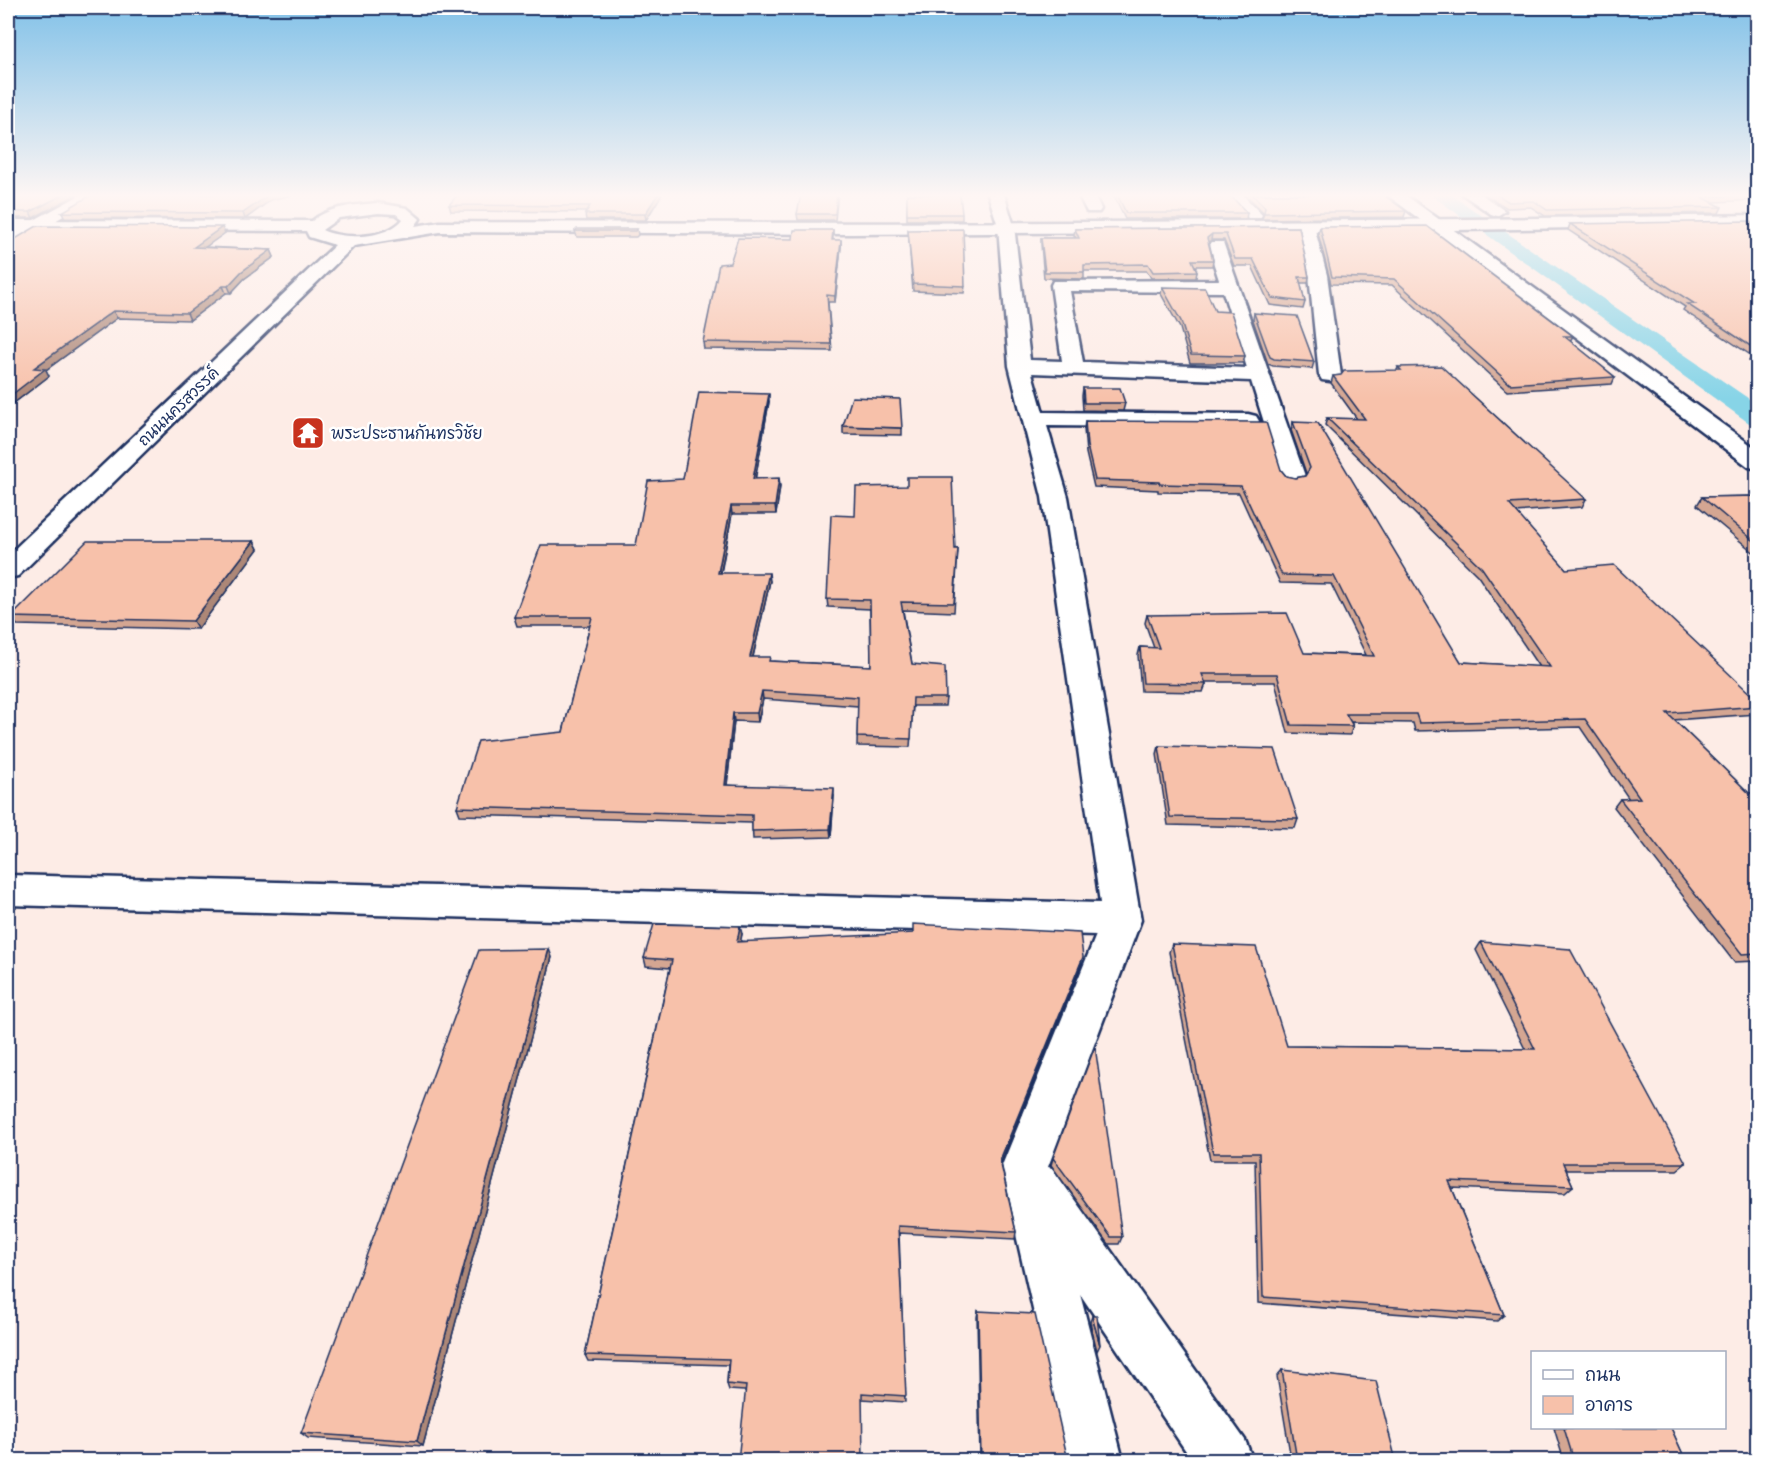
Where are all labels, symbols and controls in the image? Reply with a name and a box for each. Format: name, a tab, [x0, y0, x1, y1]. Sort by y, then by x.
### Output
street label: ถนนนครสวรรค์	[132, 361, 224, 451]
temple icon: พระประธานกันทรวิชัย	[290, 415, 326, 451]
place label: พระประธานกันทรวิชัย	[331, 423, 483, 445]
legend	[1531, 1351, 1726, 1429]
text: ถนน	[1585, 1364, 1620, 1388]
text: อาคาร	[1585, 1394, 1633, 1418]

